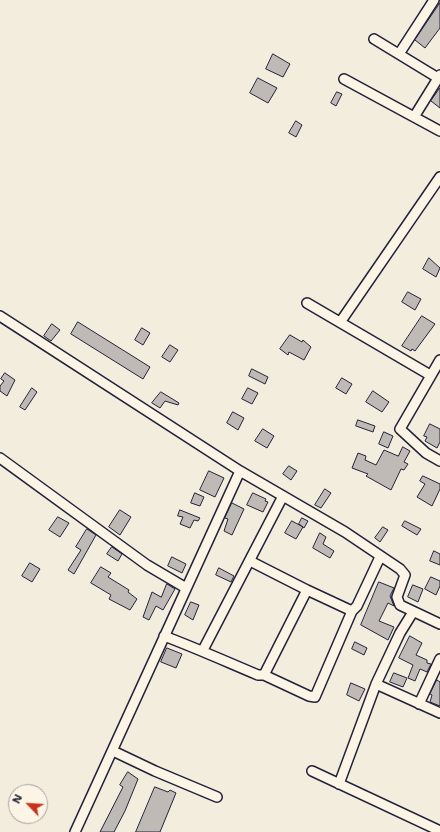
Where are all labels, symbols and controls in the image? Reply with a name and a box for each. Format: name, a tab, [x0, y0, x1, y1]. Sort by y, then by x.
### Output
north arrow	[8, 784, 48, 824]
text: N	[9, 792, 26, 806]

